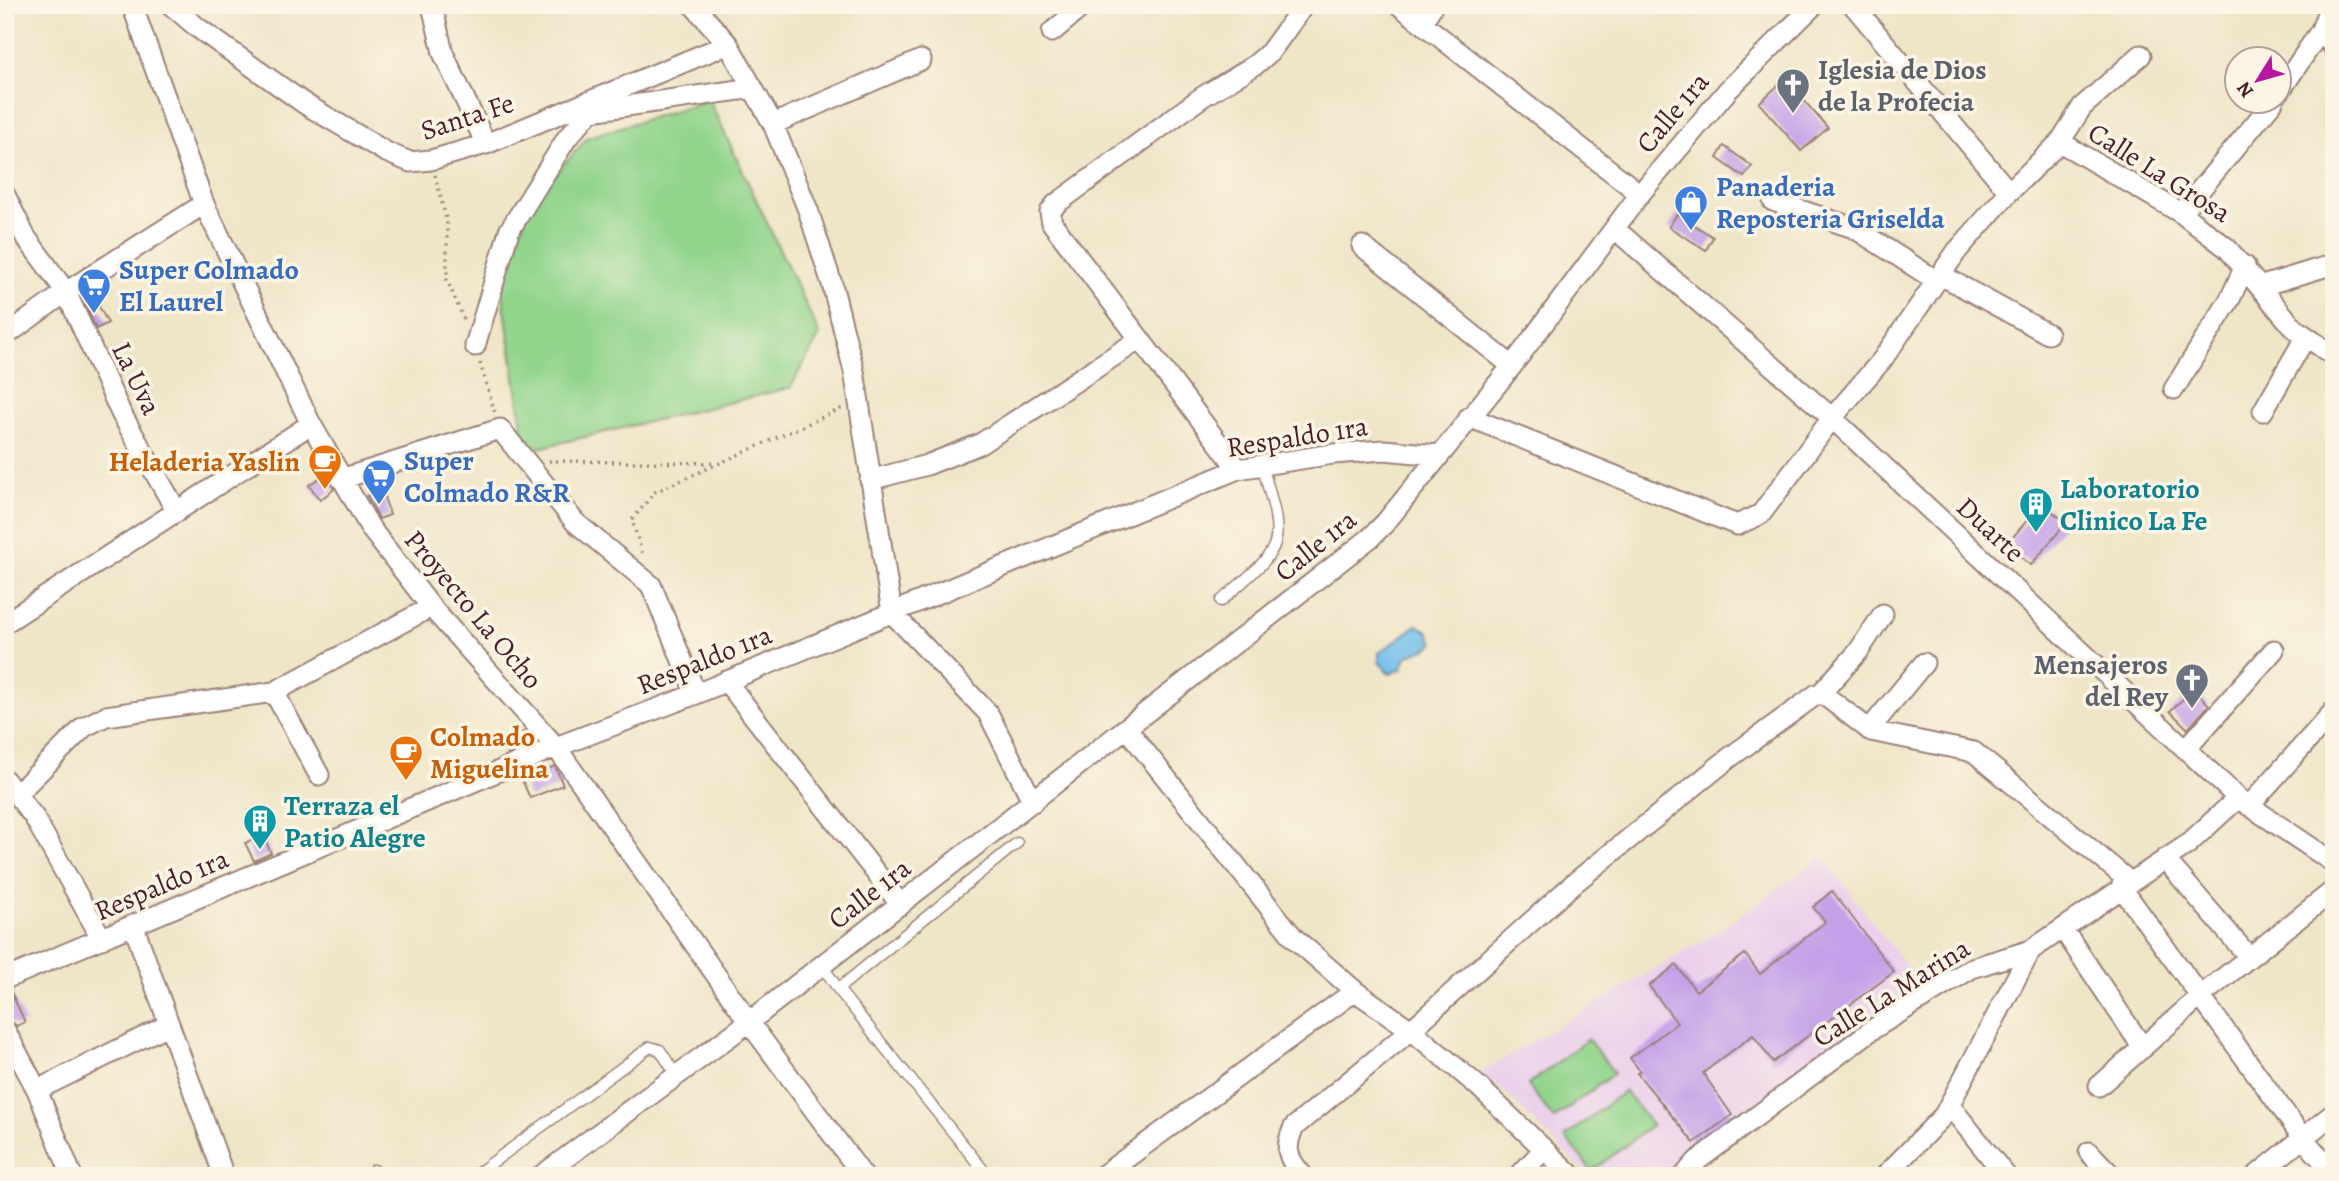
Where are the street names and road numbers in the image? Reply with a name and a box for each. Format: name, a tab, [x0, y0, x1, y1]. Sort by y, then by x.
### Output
street label: Calle 1ra	[1628, 64, 1718, 161]
street label: Santa Fe	[416, 84, 519, 150]
street label: Calle La Grosa	[2081, 114, 2238, 232]
street label: La Uva	[102, 336, 170, 421]
street label: Respaldo 1ra	[1224, 407, 1370, 467]
street label: Duarte	[1948, 488, 2033, 571]
street label: Calle 1ra	[1267, 501, 1365, 591]
street label: Proyecto La Ocho	[395, 522, 551, 697]
street label: Respaldo 1ra	[631, 616, 777, 704]
street label: Respaldo 1ra	[88, 840, 234, 930]
street label: Calle 1ra	[820, 849, 919, 938]
street label: Calle La Marina	[1806, 929, 1977, 1056]

